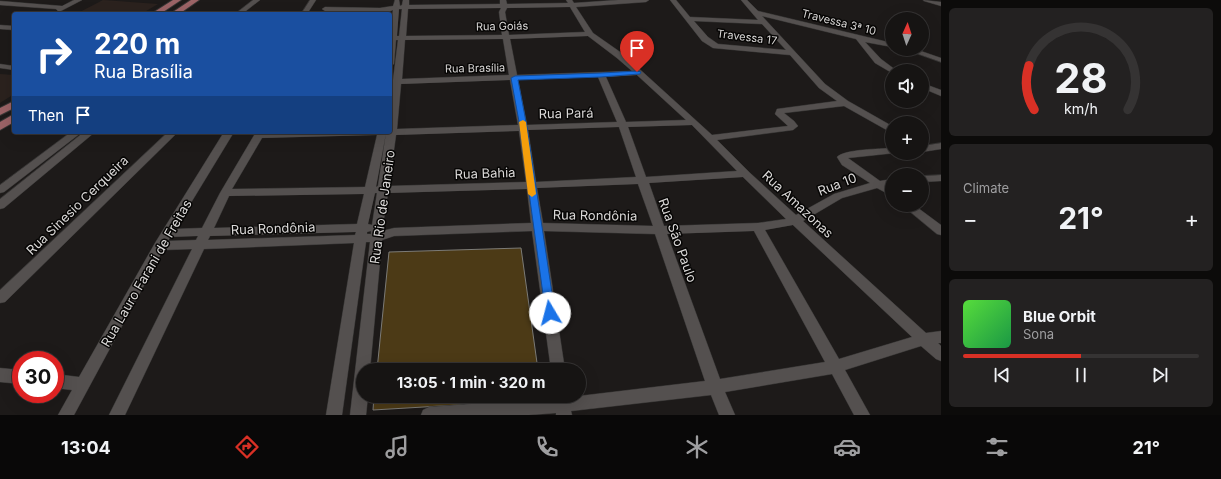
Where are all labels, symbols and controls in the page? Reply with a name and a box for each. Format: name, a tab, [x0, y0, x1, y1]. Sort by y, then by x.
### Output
street label: Travessa 3ª 10	[800, 6, 878, 38]
north arrow	[885, 12, 929, 56]
map controls	[885, 12, 929, 212]
street label: Rua Goiás	[476, 19, 528, 33]
street label: Travessa 17	[716, 26, 778, 48]
text: 220 m	[94, 27, 180, 61]
icon: right	[28, 28, 80, 80]
pin	[620, 31, 654, 72]
icon: arrive	[626, 37, 648, 59]
text: 28	[1054, 53, 1108, 103]
street label: Rua Brasília	[445, 60, 505, 76]
text: Rua Brasília	[94, 61, 193, 82]
button: sound	[885, 64, 929, 108]
text: km/h	[1064, 99, 1098, 116]
icon: arrive	[72, 104, 94, 126]
street label: Rua Pará	[538, 105, 594, 121]
text: Then	[28, 106, 64, 125]
button: +	[885, 116, 929, 160]
street label: Rua Rio de Janeiro	[366, 149, 398, 265]
street label: Rua Sinesio Cerqueira	[23, 152, 131, 258]
street label: Rua Bahia	[454, 164, 516, 182]
street label: Rua Amazonas	[759, 167, 837, 241]
button: −	[885, 168, 929, 212]
street label: Rua 10	[815, 169, 859, 199]
text: Climate	[963, 180, 1009, 196]
street label: Rua Lauro Farani de Freitas	[97, 196, 195, 349]
street label: Rua São Paulo	[655, 196, 701, 284]
text: 21°	[1058, 200, 1104, 236]
street label: Rua Rondônia	[553, 206, 637, 224]
text: −	[963, 206, 978, 232]
text: +	[1184, 206, 1199, 232]
street label: Rua Rondônia	[230, 219, 316, 237]
position arrow	[529, 292, 571, 334]
text: Blue Orbit	[1023, 307, 1096, 326]
text: Sona	[1023, 326, 1054, 342]
speed limit sign: 30	[12, 351, 64, 403]
icon: previous	[991, 364, 1013, 386]
icon: pause	[1070, 364, 1092, 386]
icon: next	[1149, 364, 1171, 386]
text: 13:05 · 1 min · 320 m	[397, 373, 545, 392]
icon: directions	[233, 433, 261, 461]
icon: music	[383, 433, 411, 461]
icon: phone	[533, 433, 561, 461]
icon: climate	[683, 433, 711, 461]
icon: car	[833, 433, 861, 461]
icon: filters	[983, 433, 1011, 461]
text: 13:04	[61, 437, 111, 458]
text: 21°	[1133, 437, 1160, 458]

